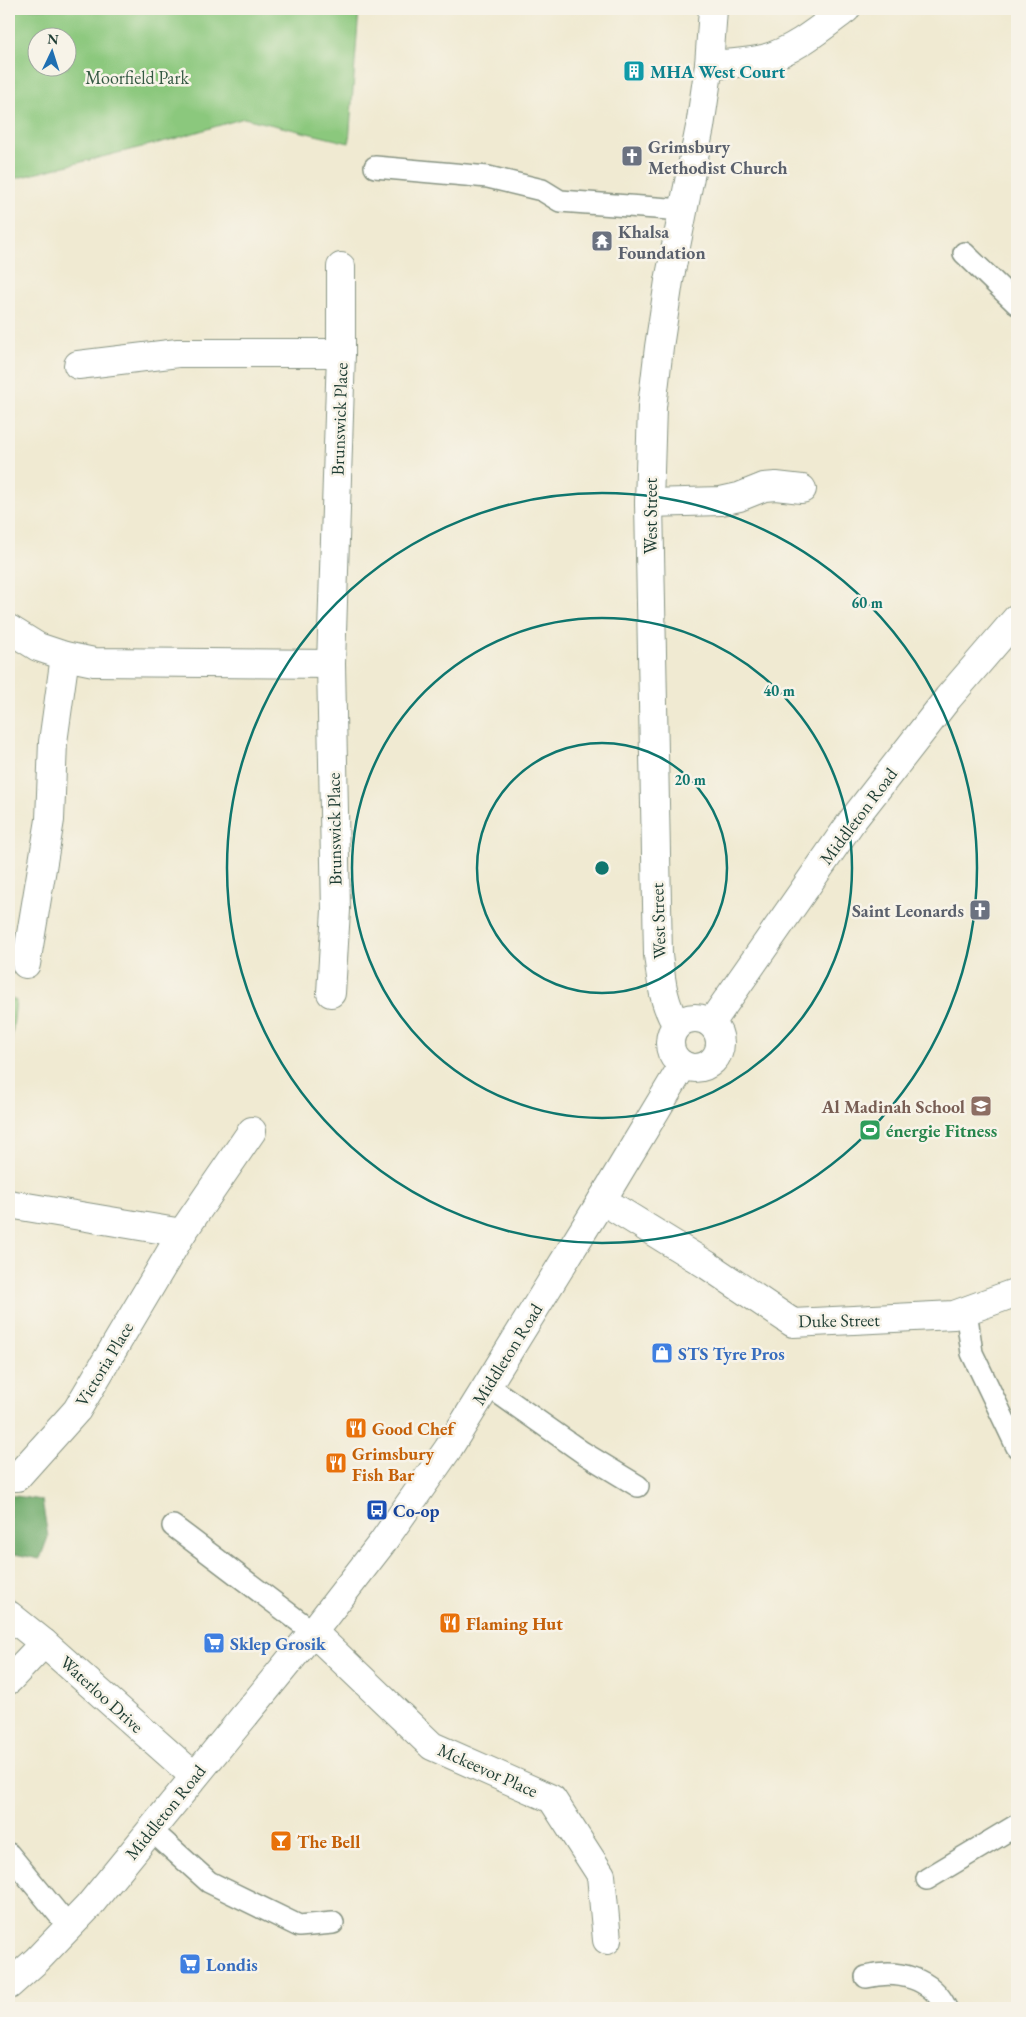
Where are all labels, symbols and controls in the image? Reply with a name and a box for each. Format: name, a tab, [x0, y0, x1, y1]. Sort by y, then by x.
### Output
north arrow	[28, 28, 78, 78]
text: N	[47, 30, 60, 48]
building icon: MHA West Court	[622, 59, 646, 83]
place label: MHA West Court	[650, 60, 786, 83]
park label: Moorfield Park	[85, 66, 189, 89]
place label: Grimsbury Methodist Church	[648, 135, 788, 179]
church icon: Grimsbury Methodist Church	[620, 144, 644, 168]
place label: Khalsa Foundation	[618, 220, 706, 264]
temple icon: Khalsa Foundation	[590, 229, 614, 253]
street label: Brunswick Place	[326, 362, 352, 476]
street label: West Street	[639, 477, 662, 554]
text: 60 m	[851, 593, 883, 612]
text: 40 m	[763, 681, 795, 700]
street label: Middleton Road	[814, 762, 902, 869]
text: 20 m	[674, 770, 706, 789]
street label: Brunswick Place	[322, 772, 346, 886]
centre of rings	[593, 859, 611, 877]
street label: West Street	[645, 882, 671, 960]
church icon: Saint Leonards	[968, 898, 992, 922]
place label: Saint Leonards	[852, 899, 964, 922]
school or university icon: Al Madinah School	[969, 1094, 993, 1118]
place label: Al Madinah School	[821, 1095, 965, 1118]
sports icon: énergie Fitness	[858, 1118, 882, 1142]
place label: énergie Fitness	[886, 1119, 997, 1142]
street label: Middleton Road	[467, 1298, 548, 1409]
street label: Duke Street	[798, 1308, 880, 1332]
street label: Victoria Place	[70, 1318, 138, 1410]
shop icon: STS Tyre Pros	[650, 1341, 674, 1365]
place label: STS Tyre Pros	[678, 1342, 785, 1365]
restaurant icon: Good Chef	[344, 1416, 368, 1440]
place label: Good Chef	[372, 1417, 457, 1440]
place label: Grimsbury Fish Bar	[352, 1442, 435, 1486]
restaurant icon: Grimsbury Fish Bar	[324, 1451, 348, 1475]
bus stop icon: Co-op	[365, 1498, 389, 1522]
place label: Co-op	[393, 1499, 440, 1522]
restaurant icon: Flaming Hut	[438, 1611, 462, 1635]
place label: Flaming Hut	[466, 1612, 563, 1635]
supermarket icon: Sklep Grosik	[202, 1631, 226, 1655]
place label: Sklep Grosik	[230, 1632, 327, 1655]
street label: Waterloo Drive	[55, 1650, 149, 1738]
street label: Mckeevor Place	[435, 1738, 541, 1802]
street label: Middleton Road	[120, 1759, 211, 1864]
bar icon: The Bell	[269, 1829, 293, 1853]
place label: The Bell	[297, 1830, 360, 1853]
supermarket icon: Londis	[178, 1952, 202, 1976]
place label: Londis	[206, 1953, 258, 1976]

